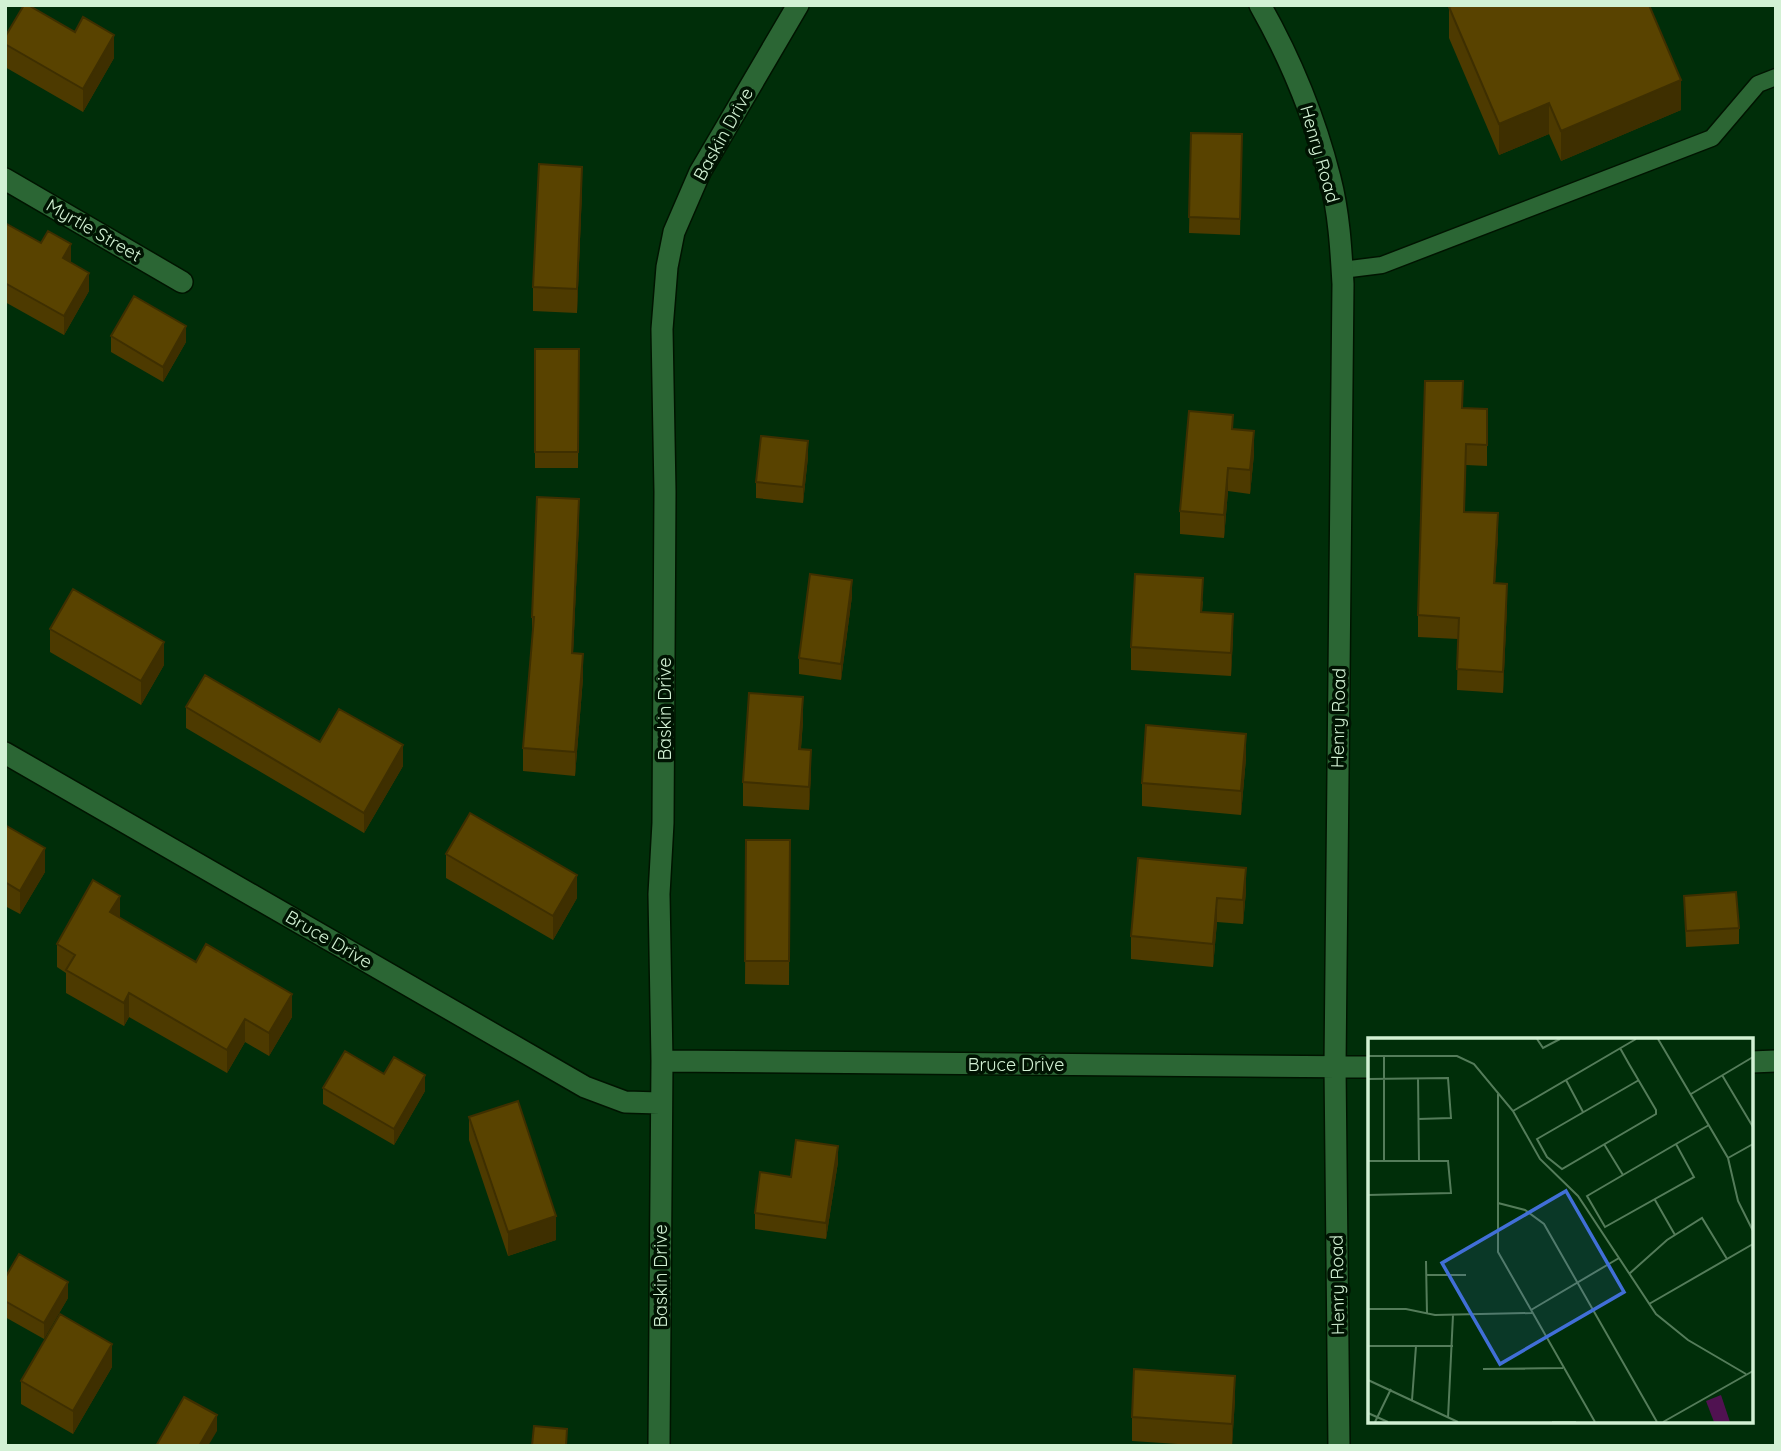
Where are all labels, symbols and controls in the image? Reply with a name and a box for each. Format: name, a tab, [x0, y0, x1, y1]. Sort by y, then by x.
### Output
street label: Baskin Drive	[688, 83, 758, 185]
street label: Henry Road	[1295, 103, 1345, 205]
street label: Myrtle Street	[42, 193, 146, 267]
street label: Baskin Drive	[653, 657, 676, 761]
street label: Henry Road	[1326, 668, 1350, 768]
street label: Bruce Drive	[281, 905, 377, 973]
inset map	[1368, 1038, 1753, 1423]
street label: Bruce Drive	[968, 1053, 1064, 1076]
street label: Baskin Drive	[649, 1224, 672, 1328]
street label: Henry Road	[1325, 1235, 1349, 1335]

